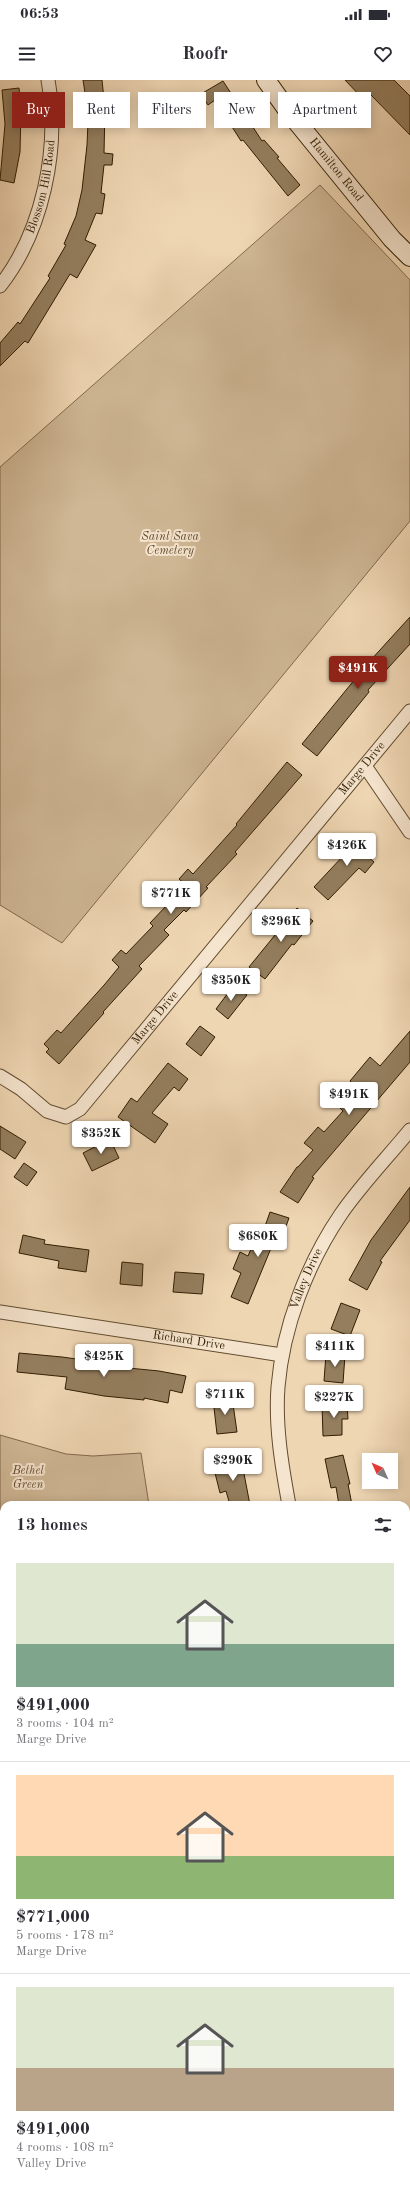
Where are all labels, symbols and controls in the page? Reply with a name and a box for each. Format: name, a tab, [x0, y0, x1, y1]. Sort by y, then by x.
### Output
text: 06:53	[20, 7, 59, 22]
icon: menu	[16, 43, 38, 65]
icon: heart	[372, 43, 394, 65]
text: Roofr	[182, 45, 228, 63]
chip: Buy	[12, 92, 65, 128]
chip: Rent	[73, 92, 130, 128]
chip: Filters	[138, 92, 206, 128]
chip: New	[214, 92, 270, 128]
chip: Apartment	[278, 92, 371, 128]
street label: Hamilton Road	[307, 136, 365, 204]
street label: Blossom Hill Road	[25, 139, 57, 236]
park label: Saint Sava Cemetery	[141, 531, 199, 557]
pin: $491K	[330, 656, 386, 690]
text: $491K	[338, 662, 378, 675]
street label: Marge Drive	[337, 739, 388, 798]
pin: $426K	[319, 833, 375, 867]
text: $426K	[327, 839, 367, 852]
pin: $771K	[143, 881, 199, 915]
text: $771K	[151, 887, 191, 900]
pin: $296K	[253, 909, 309, 943]
text: $296K	[261, 915, 301, 928]
pin: $350K	[203, 968, 259, 1002]
text: $350K	[211, 974, 251, 987]
street label: Marge Drive	[130, 989, 181, 1047]
pin: $491K	[321, 1082, 377, 1116]
text: $491K	[329, 1088, 369, 1101]
pin: $352K	[73, 1121, 129, 1155]
text: $352K	[81, 1127, 121, 1140]
pin: $680K	[230, 1224, 286, 1258]
text: $680K	[238, 1230, 278, 1243]
street label: Valley Drive	[289, 1246, 325, 1311]
street label: Richard Drive	[152, 1329, 226, 1352]
pin: $411K	[307, 1334, 363, 1368]
text: $411K	[315, 1340, 355, 1353]
pin: $425K	[76, 1344, 132, 1378]
text: $425K	[84, 1350, 124, 1363]
pin: $711K	[197, 1382, 253, 1416]
pin: $227K	[306, 1385, 362, 1419]
text: $711K	[205, 1388, 245, 1401]
text: $227K	[314, 1391, 354, 1404]
pin: $290K	[205, 1448, 261, 1482]
north arrow	[362, 1453, 398, 1489]
map controls	[362, 1453, 398, 1489]
text: $290K	[213, 1454, 253, 1467]
park label: Bethel Green	[11, 1465, 44, 1491]
icon: filters	[372, 1514, 394, 1536]
text: 13 homes	[16, 1517, 88, 1534]
icon: home	[169, 1589, 241, 1661]
text: $491,000	[16, 1697, 90, 1714]
text: 3 rooms · 104 m²	[16, 1717, 114, 1730]
text: Marge Drive	[16, 1733, 87, 1746]
icon: home	[169, 1801, 241, 1873]
text: $771,000	[16, 1909, 90, 1926]
text: 5 rooms · 178 m²	[16, 1929, 114, 1942]
text: Marge Drive	[16, 1945, 87, 1958]
icon: home	[169, 2013, 241, 2085]
text: $491,000	[16, 2121, 90, 2138]
text: 4 rooms · 108 m²	[16, 2141, 114, 2154]
text: Valley Drive	[16, 2157, 86, 2170]

